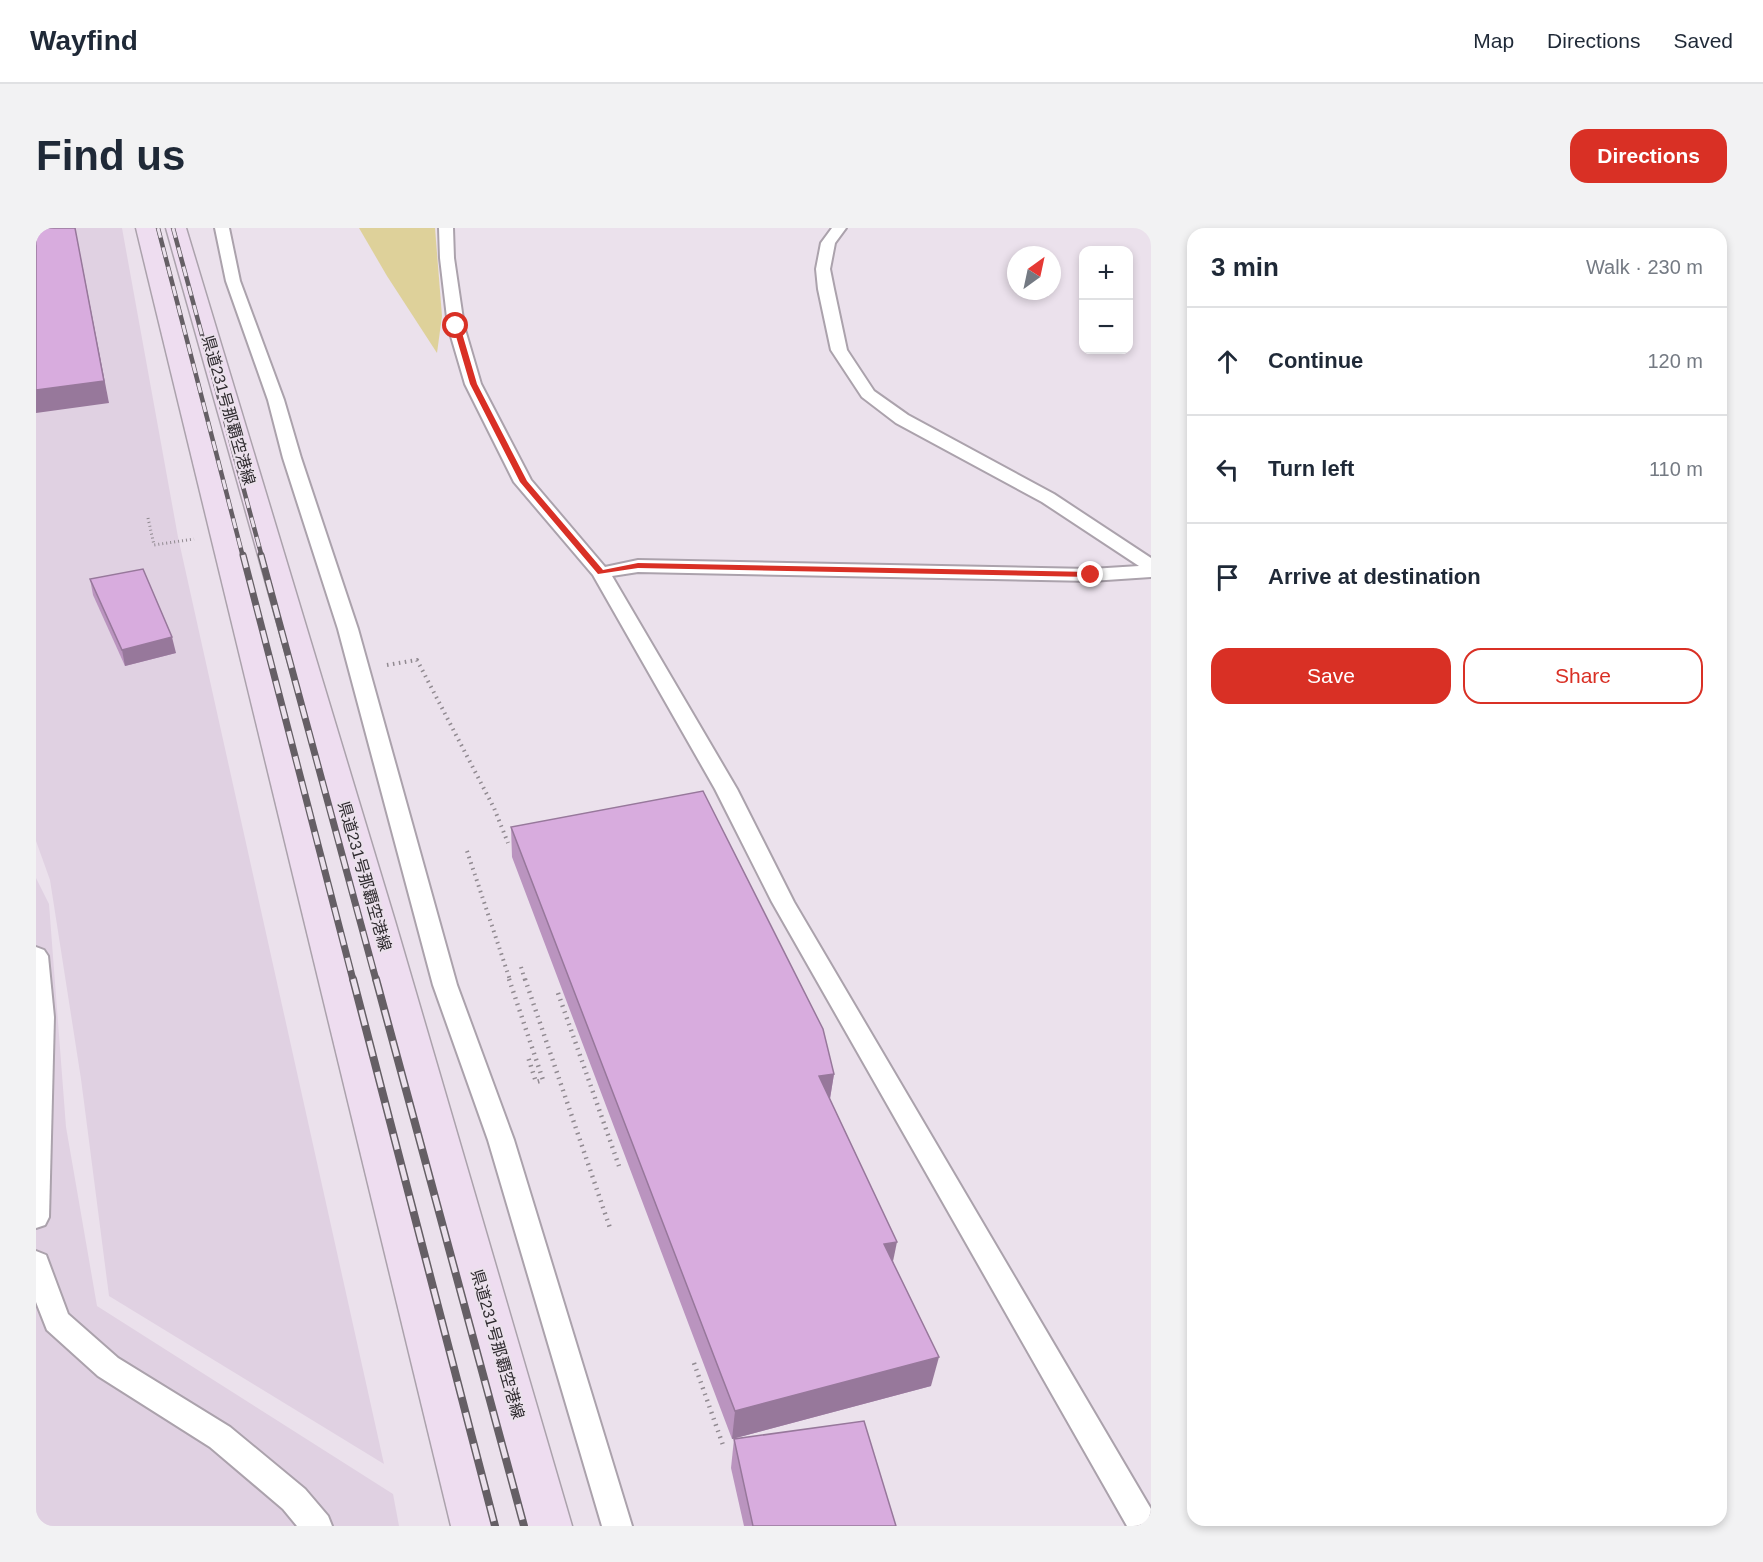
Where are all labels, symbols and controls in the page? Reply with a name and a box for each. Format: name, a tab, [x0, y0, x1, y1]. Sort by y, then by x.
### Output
text: Wayfind	[30, 25, 138, 56]
text: Map	[1473, 29, 1514, 52]
text: Directions	[1547, 29, 1640, 52]
text: Saved	[1673, 29, 1733, 52]
button: Directions	[1570, 129, 1727, 183]
text: Find us	[36, 132, 185, 179]
north arrow	[1007, 246, 1061, 300]
map controls	[1079, 246, 1133, 354]
button: +	[1079, 246, 1133, 300]
text: 3 min	[1211, 252, 1279, 282]
text: Walk · 230 m	[1586, 256, 1703, 278]
button: −	[1079, 300, 1133, 354]
route start	[442, 312, 468, 338]
street label: 県道231号那覇空港線	[199, 333, 258, 487]
icon: ahead	[1211, 345, 1244, 378]
text: Continue	[1268, 348, 1363, 373]
text: 120 m	[1647, 350, 1703, 372]
icon: left	[1211, 453, 1244, 486]
text: Turn left	[1268, 456, 1354, 481]
text: 110 m	[1649, 458, 1703, 480]
route end	[1077, 561, 1103, 587]
icon: arrive	[1211, 561, 1244, 594]
text: Arrive at destination	[1268, 564, 1481, 589]
button: Save	[1211, 648, 1451, 704]
button: Share	[1463, 648, 1703, 704]
street label: 県道231号那覇空港線	[335, 799, 394, 953]
street label: 県道231号那覇空港線	[468, 1267, 527, 1421]

